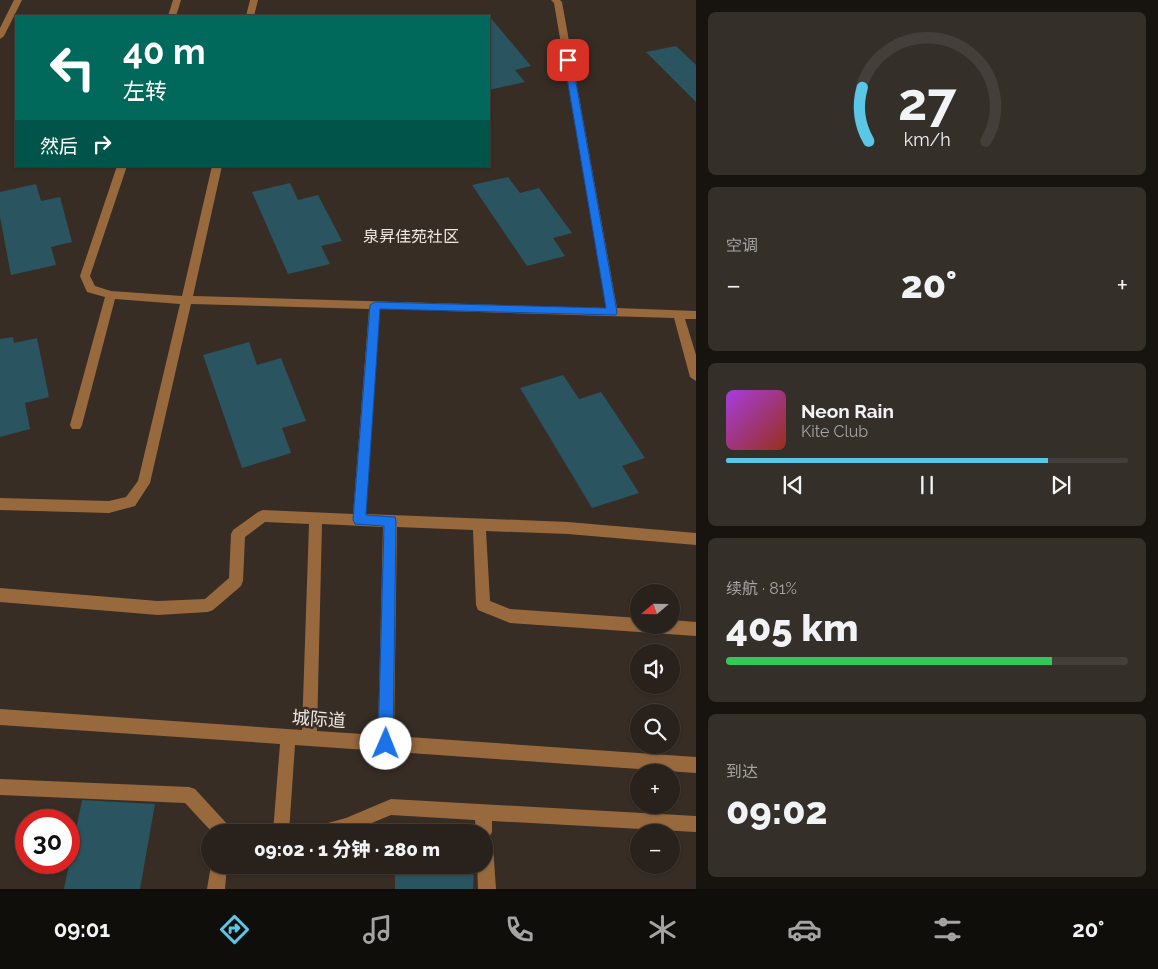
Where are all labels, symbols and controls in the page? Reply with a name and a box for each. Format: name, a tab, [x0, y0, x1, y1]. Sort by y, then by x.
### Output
text: 40 m	[123, 31, 205, 72]
icon: left	[40, 35, 105, 100]
pin	[547, 39, 589, 81]
icon: arrive	[554, 46, 582, 74]
text: 27	[898, 71, 957, 132]
text: 左转	[123, 78, 167, 104]
text: km/h	[903, 129, 951, 150]
icon: right	[88, 130, 116, 158]
text: 然后	[40, 135, 78, 157]
district label: 泉昇佳苑社区	[363, 227, 459, 246]
text: 空调	[726, 236, 758, 255]
text: 20°	[901, 262, 957, 307]
text: −	[726, 269, 741, 302]
text: +	[1116, 269, 1128, 302]
text: Neon Rain	[801, 400, 894, 422]
text: Kite Club	[801, 422, 868, 441]
icon: previous	[779, 471, 807, 499]
icon: pause	[913, 471, 941, 499]
icon: next	[1047, 471, 1075, 499]
text: 续航 · 81%	[726, 579, 797, 598]
north arrow	[630, 584, 680, 634]
map controls	[630, 584, 680, 874]
text: 405 km	[726, 605, 859, 650]
button: sound	[630, 644, 680, 694]
button: search	[630, 704, 680, 754]
street label: 城际道	[291, 707, 347, 731]
position arrow	[359, 717, 411, 769]
text: 到达	[726, 762, 758, 781]
button: +	[630, 764, 680, 814]
text: 09:02	[726, 788, 828, 833]
speed limit sign: 30	[15, 809, 80, 874]
button: −	[630, 824, 680, 874]
text: 09:02 · 1 分钟 · 280 m	[254, 838, 440, 860]
icon: directions	[217, 912, 252, 947]
icon: music	[360, 912, 395, 947]
icon: phone	[502, 912, 537, 947]
icon: climate	[645, 912, 680, 947]
icon: car	[787, 912, 822, 947]
icon: filters	[930, 912, 965, 947]
text: 09:01	[54, 916, 110, 942]
text: 20°	[1072, 916, 1104, 942]

